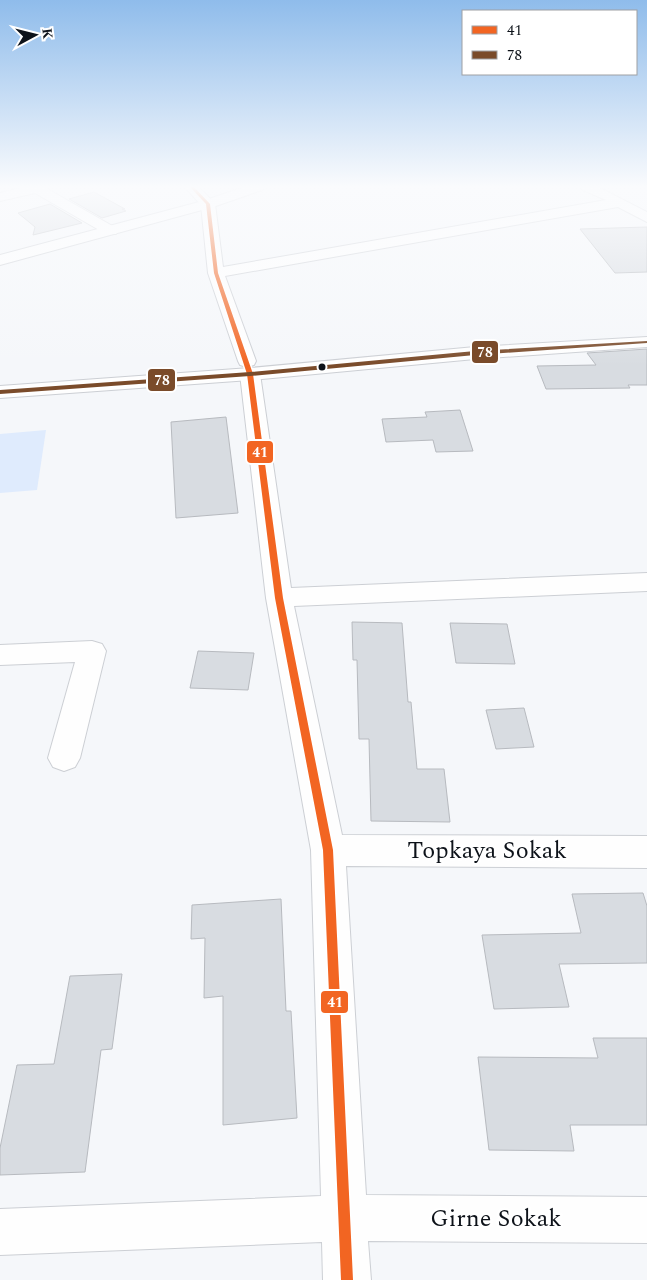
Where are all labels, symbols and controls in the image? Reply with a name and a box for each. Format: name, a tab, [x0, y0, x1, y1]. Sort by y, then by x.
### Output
north arrow	[10, 10, 60, 60]
legend	[462, 10, 637, 75]
text: 41	[507, 19, 522, 42]
text: K	[36, 27, 59, 40]
text: 78	[507, 44, 522, 67]
line badge: 78	[471, 340, 499, 364]
text: 78	[477, 342, 493, 363]
unlabelled marker	[317, 362, 327, 372]
line badge: 78	[147, 368, 176, 392]
text: 78	[154, 370, 170, 391]
line badge: 41	[246, 440, 274, 464]
text: 41	[252, 442, 268, 463]
street label: Topkaya Sokak	[407, 833, 567, 869]
line badge: 41	[320, 990, 349, 1014]
text: 41	[327, 992, 343, 1013]
street label: Girne Sokak	[430, 1201, 562, 1237]

